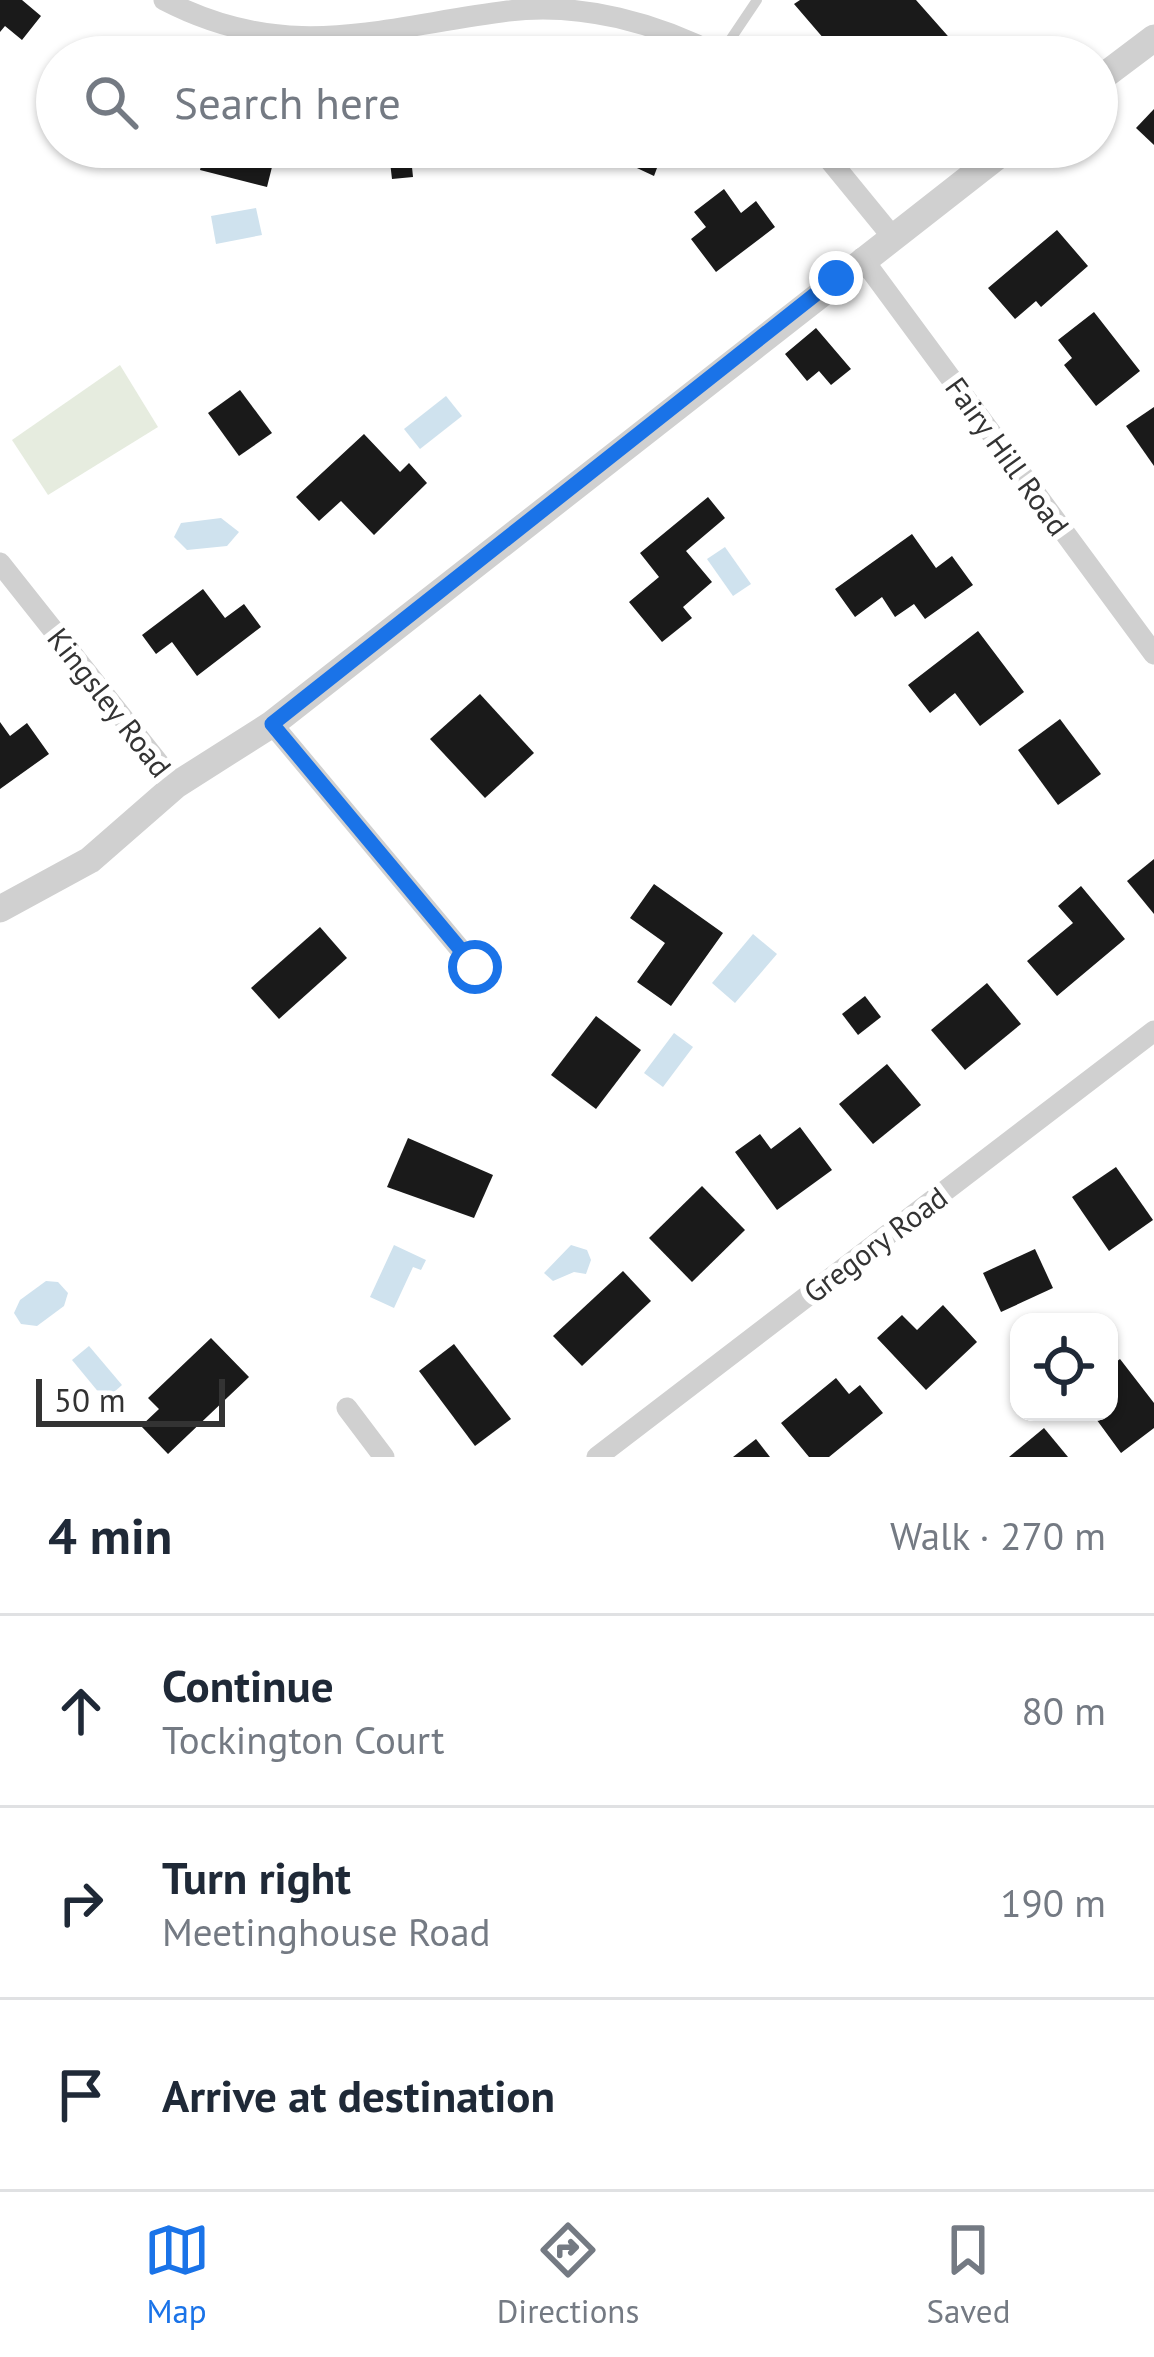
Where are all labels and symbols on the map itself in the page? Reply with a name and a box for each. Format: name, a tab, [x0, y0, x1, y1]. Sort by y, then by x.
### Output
route end	[809, 251, 863, 305]
street label: Fairy Hill Road	[937, 369, 1079, 543]
street label: Kingsley Road	[39, 619, 181, 785]
route start	[448, 940, 502, 994]
street label: Gregory Road	[795, 1177, 955, 1311]
scale bar	[36, 1373, 225, 1426]

